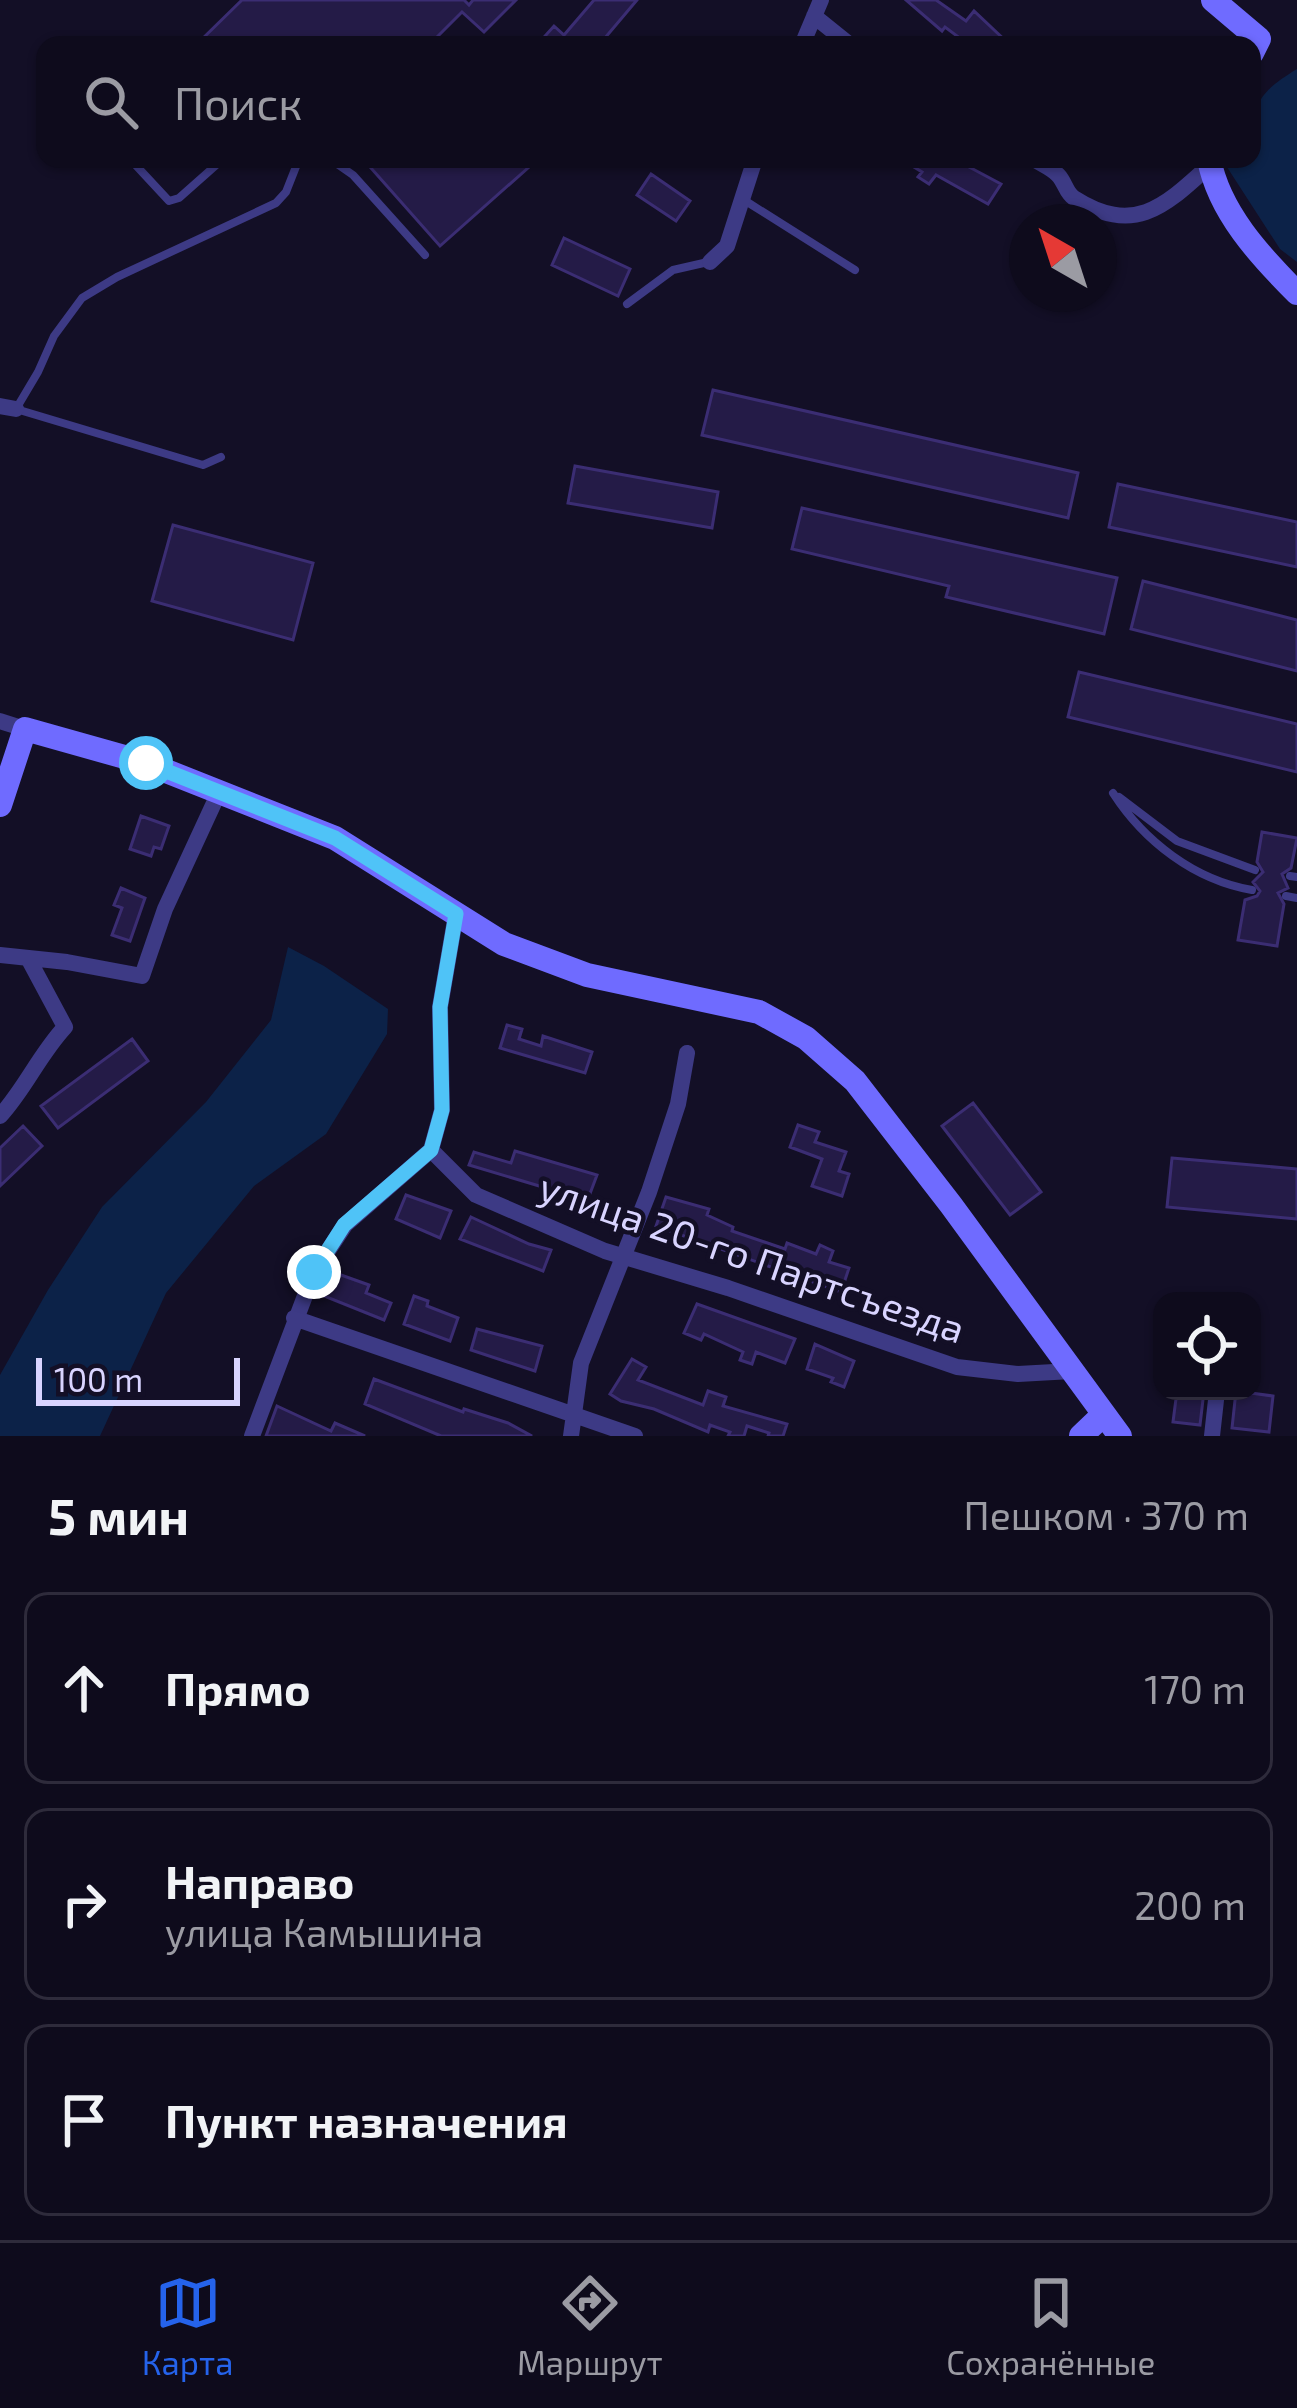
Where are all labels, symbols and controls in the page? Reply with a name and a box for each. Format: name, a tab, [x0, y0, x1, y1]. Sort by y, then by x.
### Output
search box	[36, 36, 1261, 168]
icon: search	[78, 69, 144, 135]
text: Поиск	[174, 75, 302, 129]
north arrow	[1009, 204, 1117, 312]
route start	[119, 736, 173, 790]
street label: улица 20-го Партсъезда	[533, 1162, 971, 1352]
route end	[287, 1245, 341, 1299]
map controls	[1153, 1292, 1261, 1400]
button: locate	[1153, 1292, 1261, 1400]
scale bar	[36, 1352, 240, 1405]
text: 100 m	[54, 1359, 143, 1399]
text: 5 мин	[48, 1484, 189, 1545]
text: Пешком · 370 m	[964, 1491, 1249, 1538]
icon: ahead	[51, 1655, 117, 1721]
text: Прямо	[165, 1661, 311, 1715]
text: 170 m	[1144, 1665, 1246, 1712]
text: Направо	[165, 1854, 354, 1908]
icon: right	[51, 1871, 117, 1937]
text: 200 m	[1134, 1881, 1246, 1928]
text: улица Камышина	[165, 1908, 483, 1955]
icon: arrive	[51, 2087, 117, 2153]
text: Пункт назначения	[165, 2093, 568, 2147]
tab: Карта	[142, 2270, 233, 2382]
tab: Маршрут	[517, 2270, 663, 2382]
tab: Сохранённые	[946, 2270, 1155, 2382]

